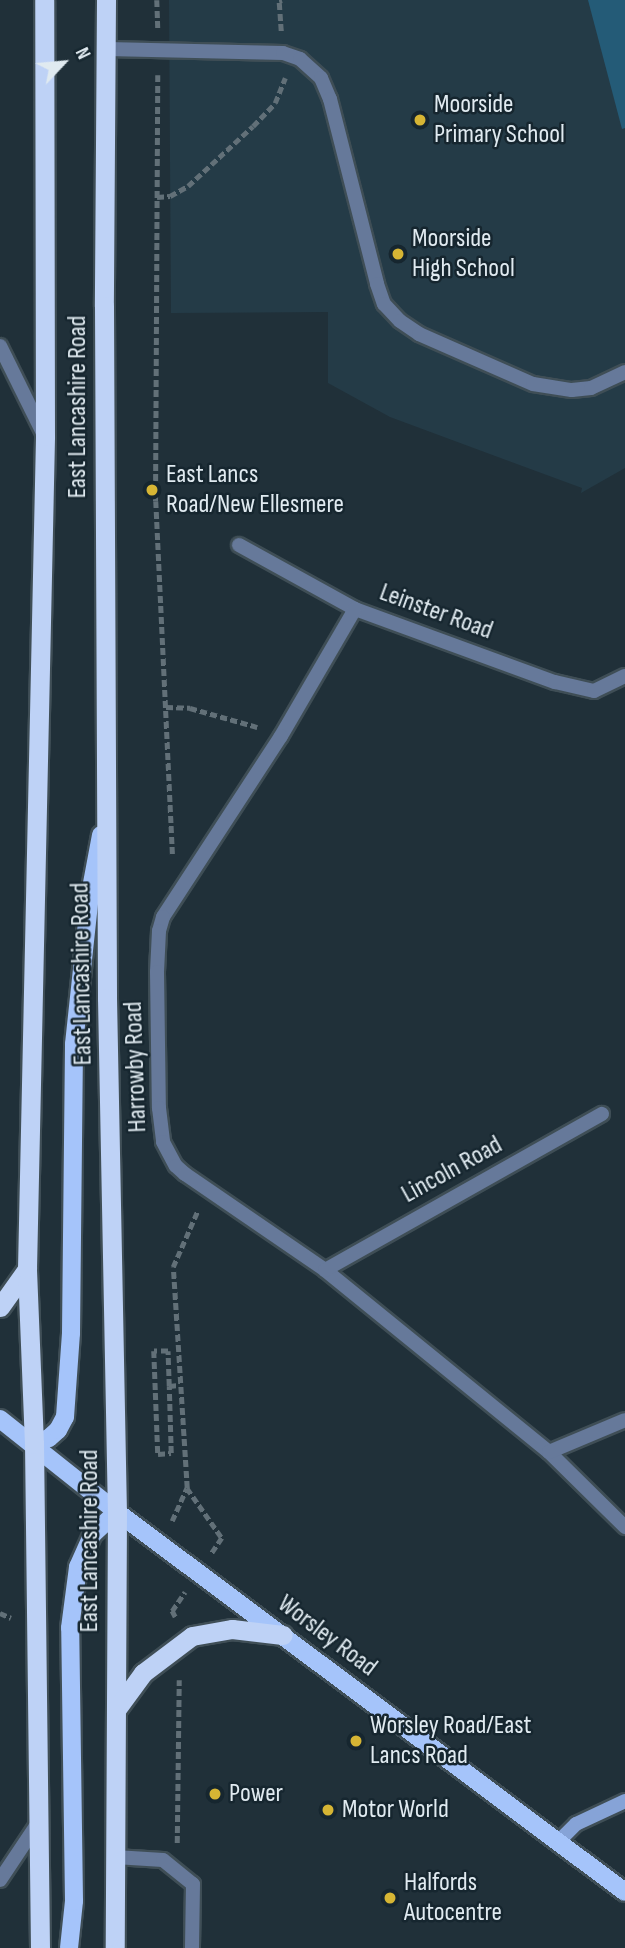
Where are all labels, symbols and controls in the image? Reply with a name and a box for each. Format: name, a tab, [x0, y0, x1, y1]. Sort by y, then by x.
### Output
north arrow	[28, 28, 98, 98]
text: N	[70, 44, 95, 63]
place label: Moorside Primary School	[434, 89, 565, 150]
marker: Moorside Primary School	[412, 112, 428, 128]
place label: Moorside High School	[412, 223, 515, 284]
marker: Moorside High School	[390, 246, 406, 262]
street label: East Lancashire Road	[62, 316, 94, 498]
place label: East Lancs Road/New Ellesmere	[166, 459, 344, 520]
marker: East Lancs Road/New Ellesmere	[144, 482, 160, 498]
street label: Leinster Road	[375, 577, 497, 647]
street label: East Lancashire Road	[65, 882, 99, 1066]
street label: Harrowby Road	[118, 1001, 154, 1133]
street label: Lincoln Road	[396, 1130, 508, 1210]
street label: East Lancashire Road	[74, 1450, 106, 1632]
street label: Worsley Road	[271, 1589, 383, 1683]
place label: Worsley Road/East Lancs Road	[370, 1710, 531, 1772]
marker: Worsley Road/East Lancs Road	[348, 1733, 364, 1749]
place label: Power	[229, 1778, 283, 1810]
marker: Power	[207, 1786, 223, 1802]
place label: Motor World	[342, 1794, 449, 1826]
marker: Motor World	[320, 1802, 336, 1818]
place label: Halfords Autocentre	[404, 1867, 502, 1928]
marker: Halfords Autocentre	[382, 1890, 398, 1906]

